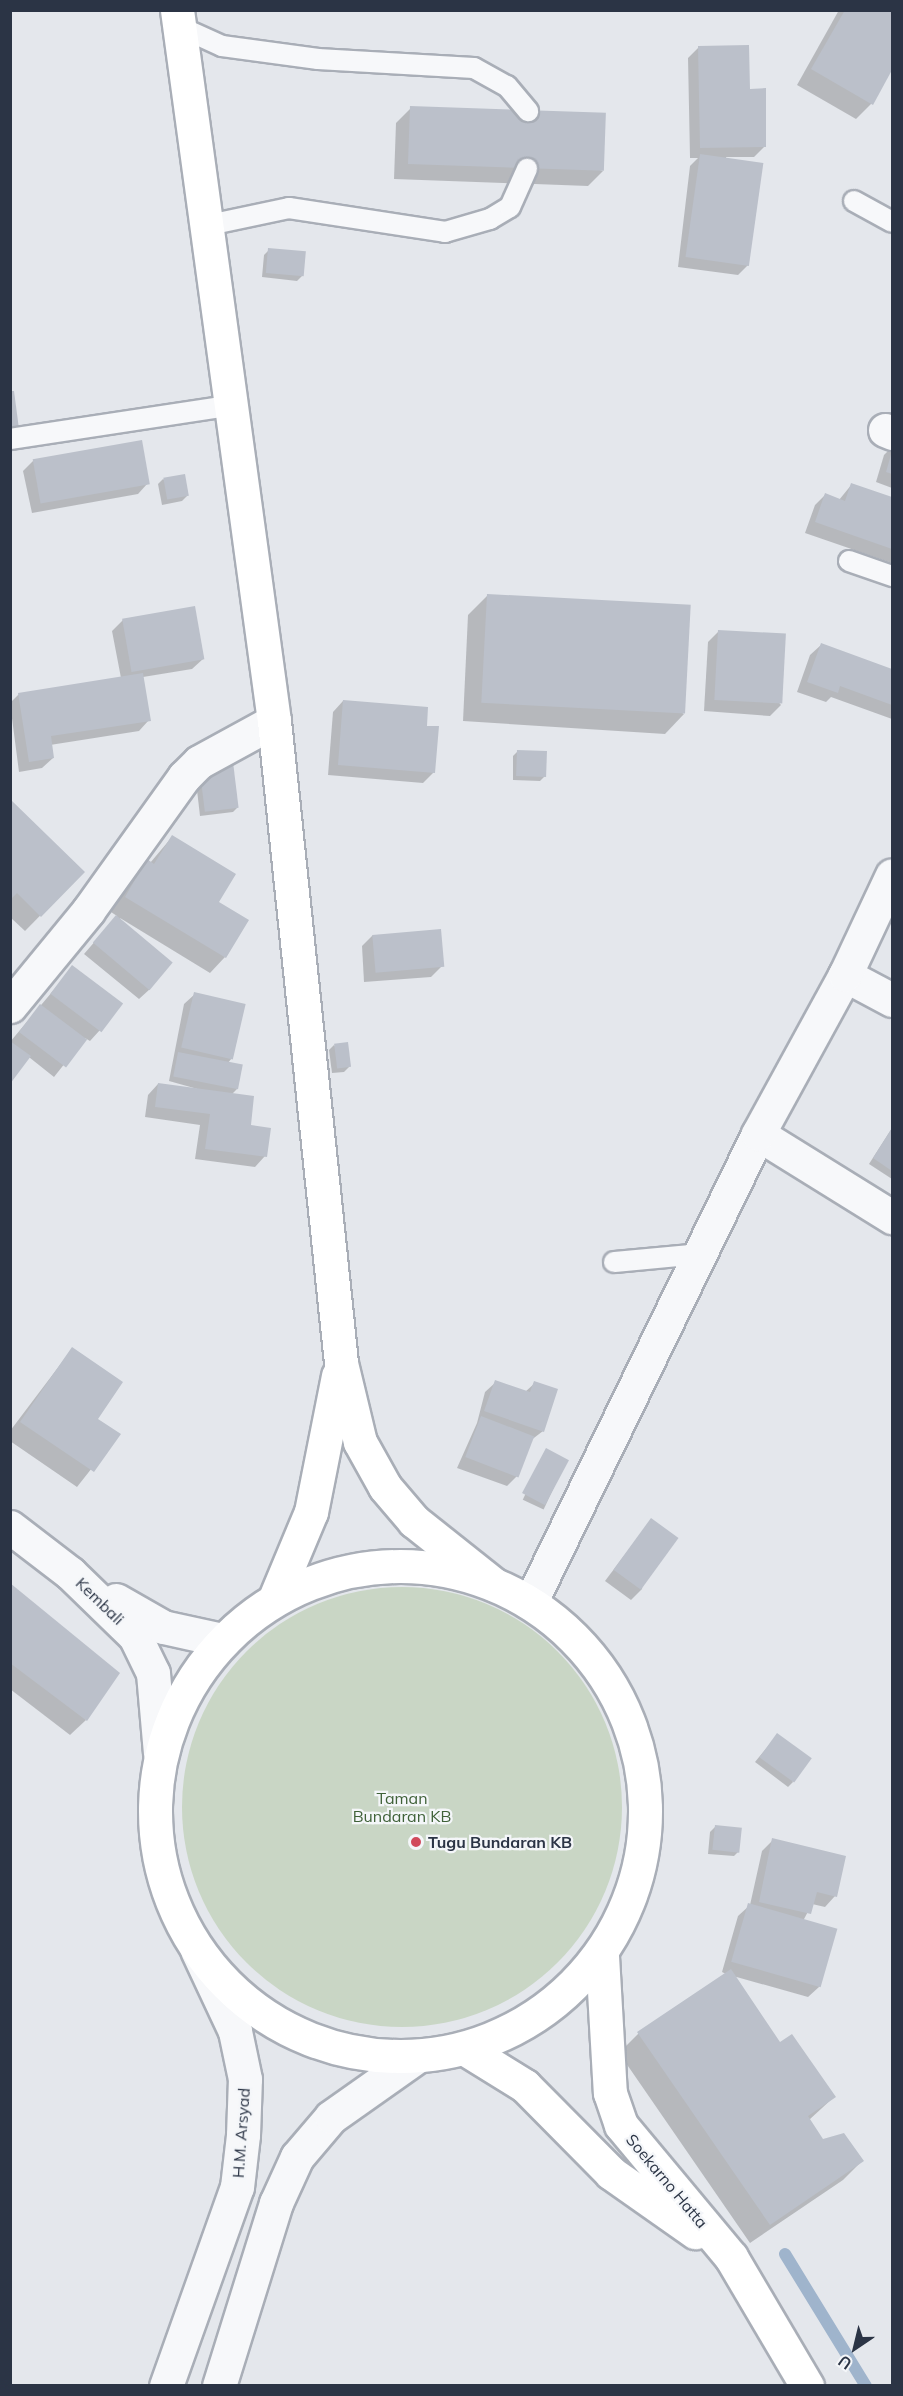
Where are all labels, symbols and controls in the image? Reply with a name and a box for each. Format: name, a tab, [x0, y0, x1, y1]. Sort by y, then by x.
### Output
street label: Kembali	[72, 1573, 128, 1629]
park label: Taman Bundaran KB	[353, 1788, 451, 1826]
place label: Tugu Bundaran KB	[428, 1832, 572, 1852]
marker: Tugu Bundaran KB	[409, 1835, 423, 1849]
street label: H.M. Arsyad	[228, 2087, 254, 2179]
street label: Soekarno Hatta	[622, 2130, 712, 2232]
north arrow	[825, 2318, 885, 2378]
text: U	[834, 2351, 855, 2374]

